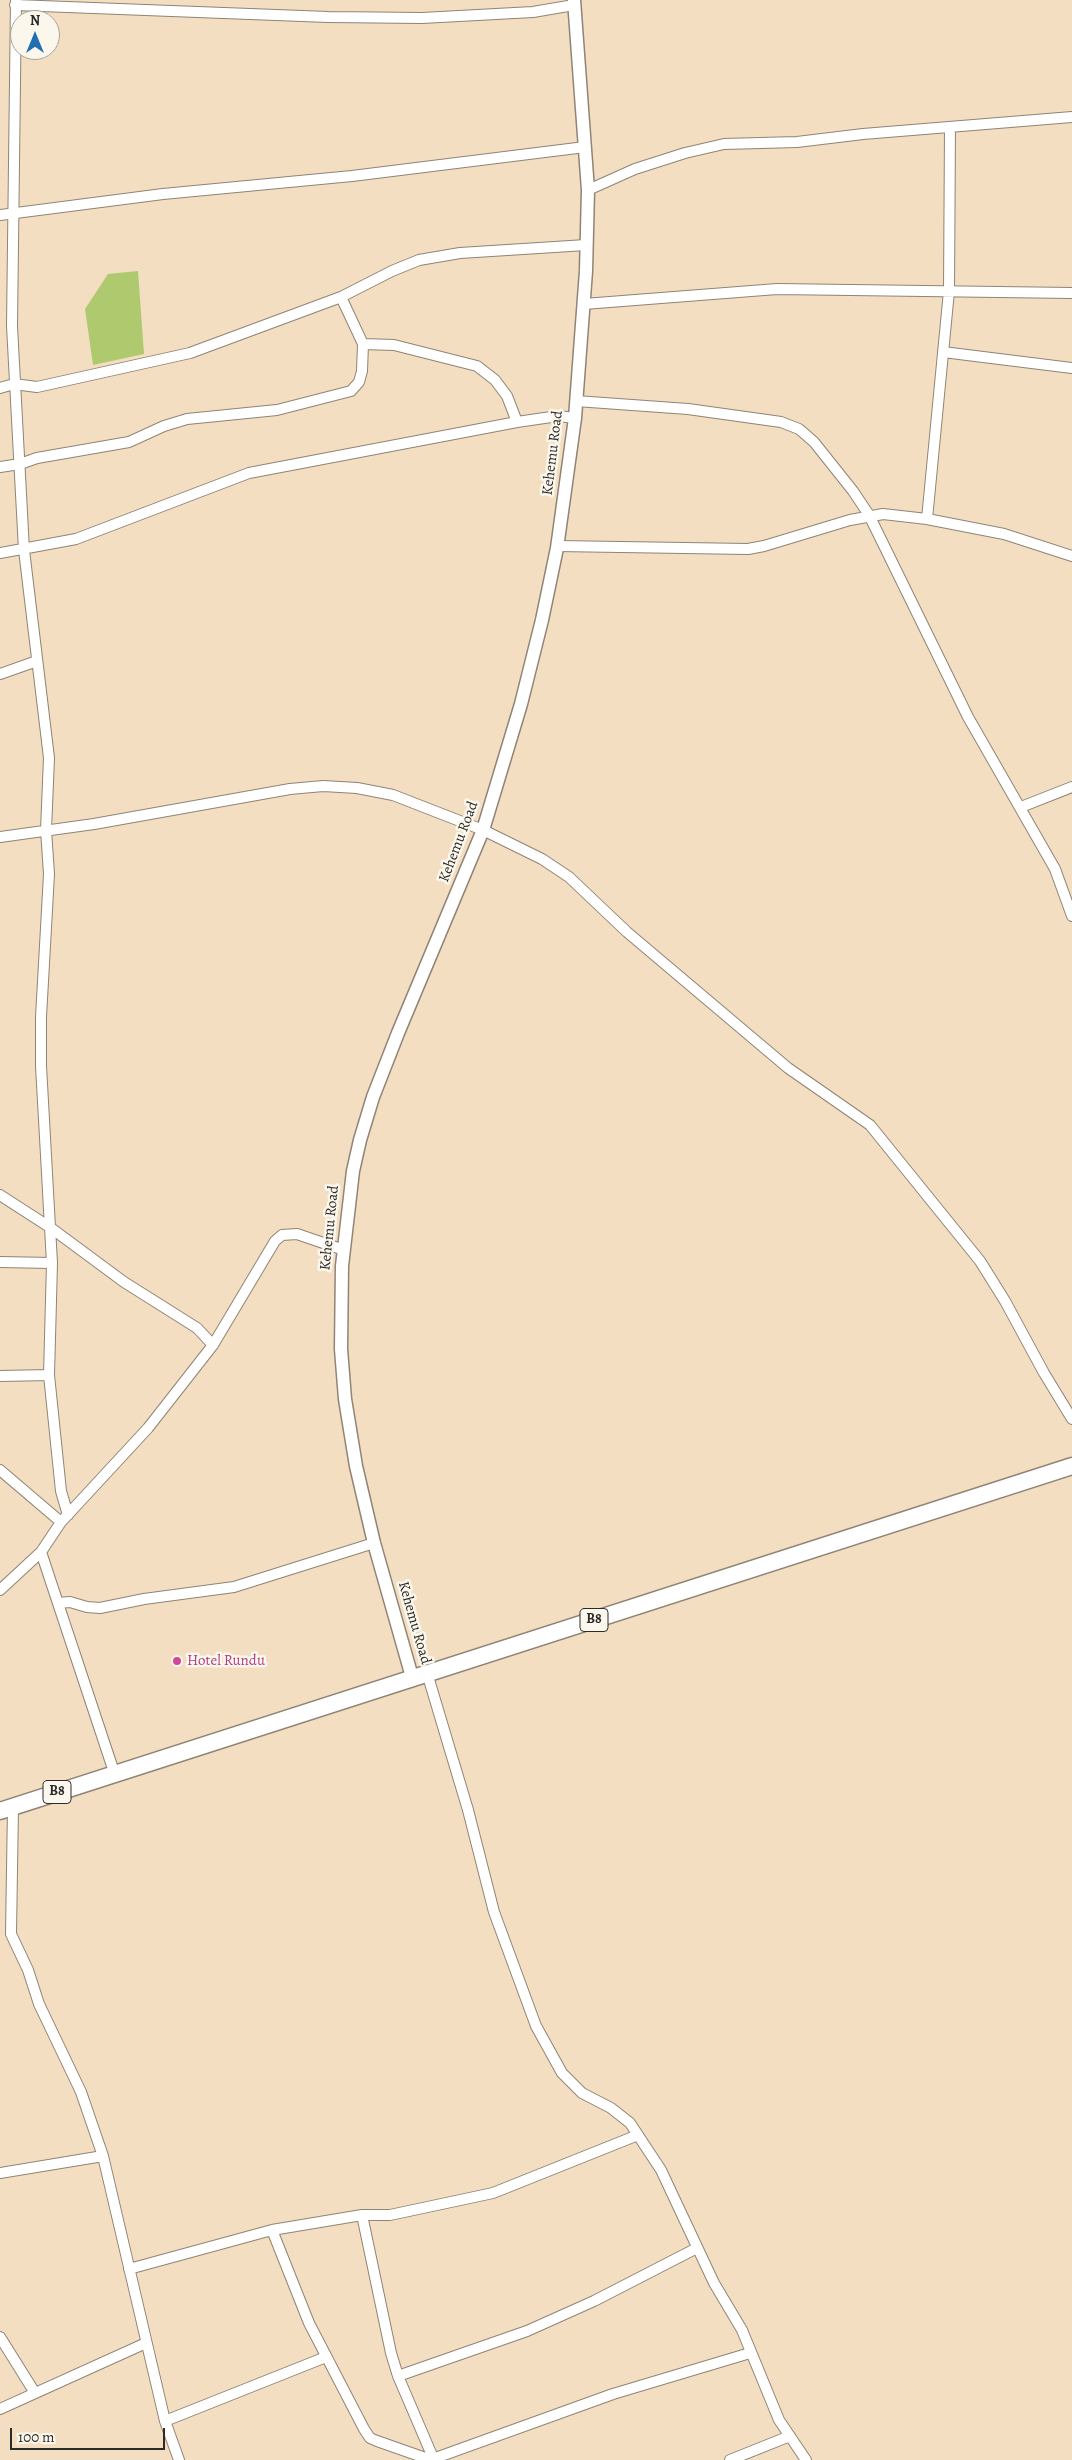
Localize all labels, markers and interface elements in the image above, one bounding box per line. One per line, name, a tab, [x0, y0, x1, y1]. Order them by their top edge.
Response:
north arrow	[10, 10, 60, 60]
text: N	[30, 11, 40, 30]
street label: Kehemu Road	[539, 410, 567, 496]
street label: Kehemu Road	[435, 799, 483, 885]
street label: Kehemu Road	[317, 1185, 343, 1271]
street label: Kehemu Road	[394, 1580, 434, 1666]
road number: B8	[580, 1608, 608, 1632]
place label: Hotel Rundu	[187, 1652, 265, 1670]
marker: Hotel Rundu	[171, 1655, 183, 1667]
road number: B8	[43, 1780, 71, 1804]
scale bar	[12, 2418, 168, 2450]
text: 100 m	[18, 2427, 55, 2447]

